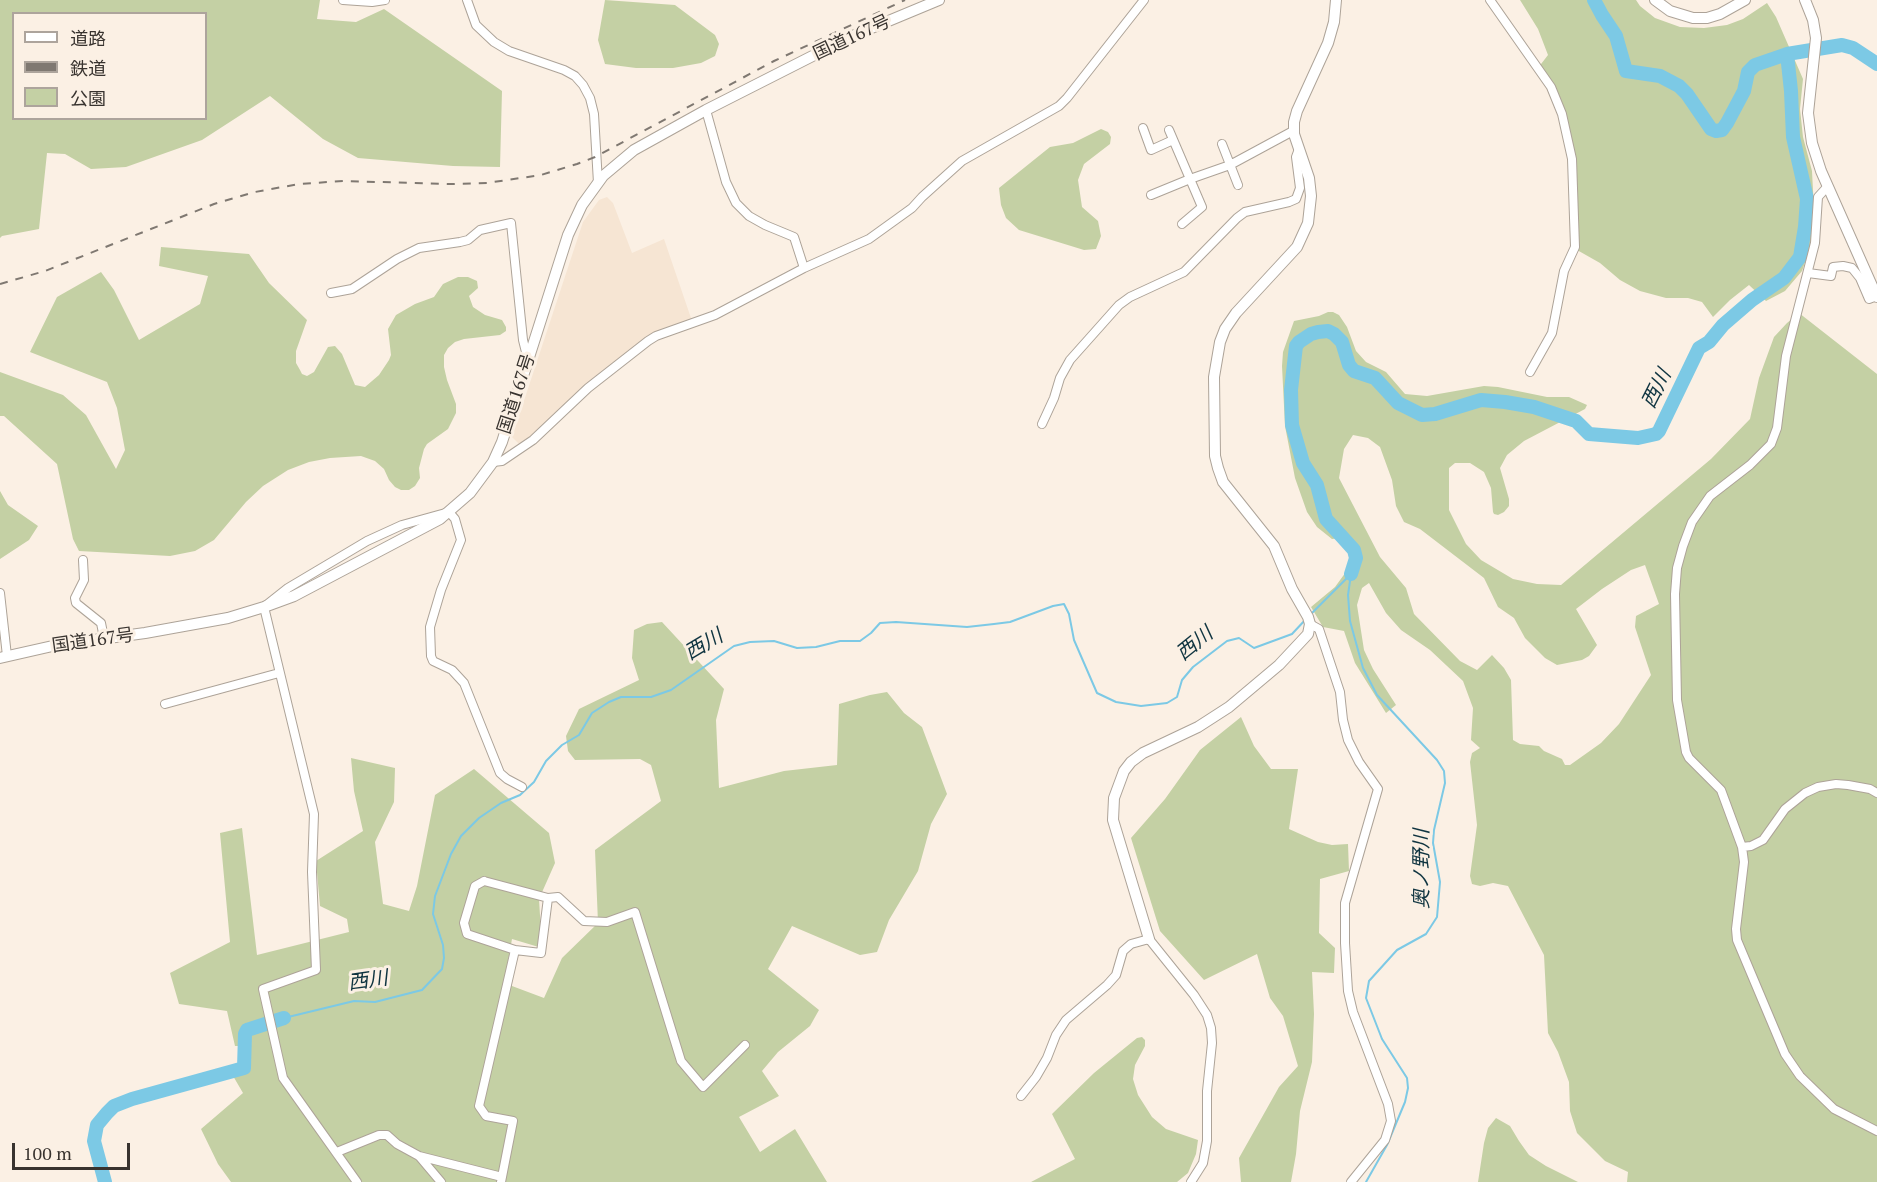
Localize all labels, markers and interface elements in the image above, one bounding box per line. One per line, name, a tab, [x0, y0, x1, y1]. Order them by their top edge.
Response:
street label: 国道167号	[810, 11, 894, 65]
legend	[12, 12, 207, 120]
text: 道路	[70, 26, 106, 50]
text: 鉄道	[70, 56, 106, 80]
text: 公園	[70, 86, 106, 110]
street label: 国道167号	[494, 351, 540, 437]
water label: 西川	[1637, 366, 1677, 412]
water label: 西川	[1172, 622, 1218, 666]
water label: 西川	[681, 624, 727, 666]
street label: 国道167号	[51, 625, 135, 657]
water label: 奥ノ野川	[1410, 829, 1434, 909]
water label: 西川	[347, 966, 389, 996]
scale bar	[15, 1131, 134, 1169]
text: 100 m	[23, 1141, 72, 1165]

